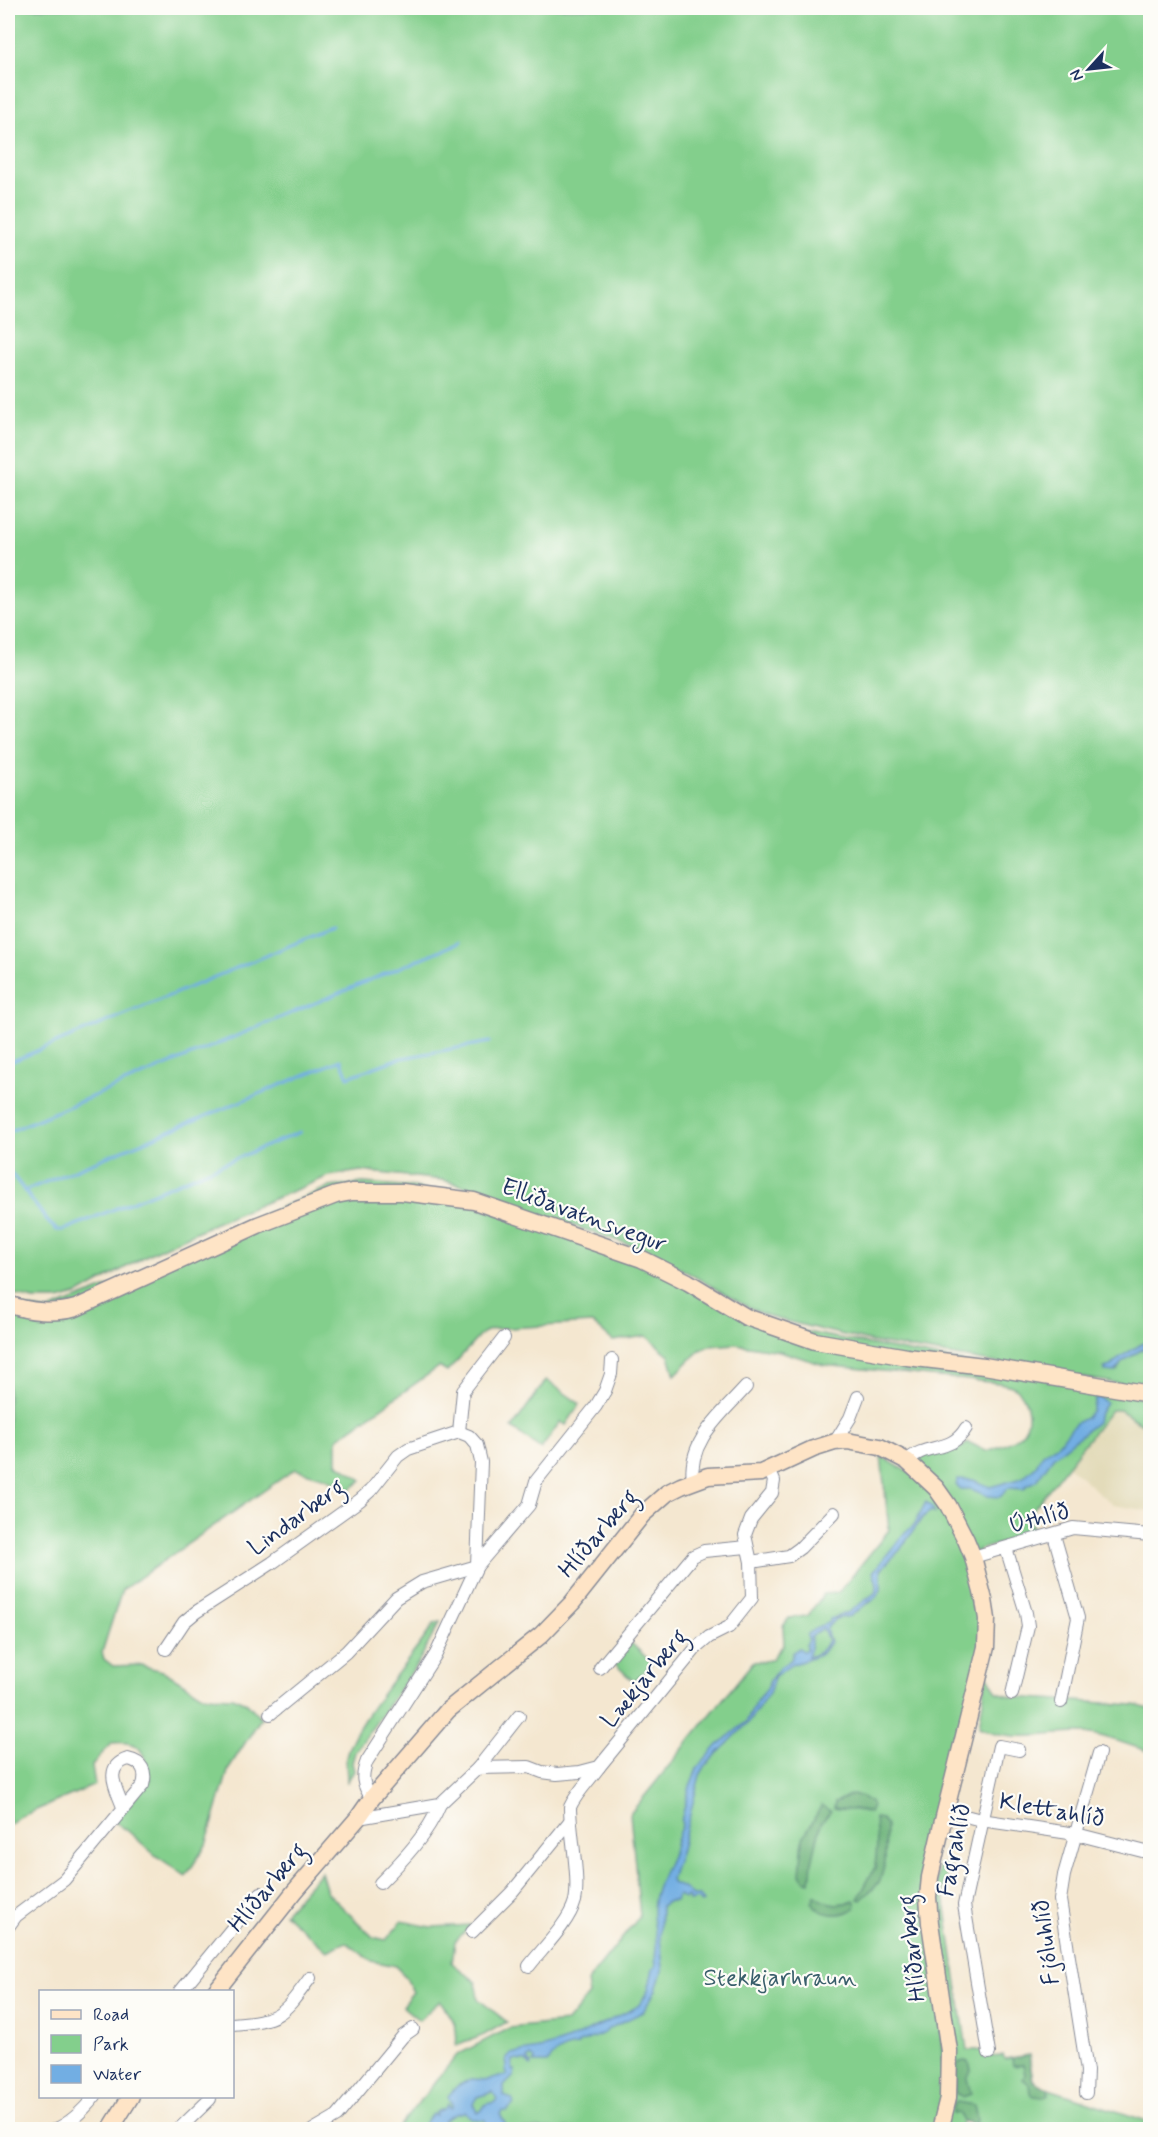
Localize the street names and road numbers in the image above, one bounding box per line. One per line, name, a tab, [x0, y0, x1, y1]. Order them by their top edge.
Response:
street label: Elliðavatnsvegur	[496, 1172, 671, 1262]
street label: Lindarberg	[242, 1472, 353, 1566]
street label: Hlíðarberg	[552, 1483, 648, 1587]
street label: Úthlíð	[1005, 1496, 1073, 1542]
street label: Lækjarberg	[594, 1623, 698, 1737]
street label: Klettahlíð	[997, 1786, 1107, 1836]
street label: Fagrahlíð	[931, 1801, 982, 1900]
street label: Hlíðarberg	[221, 1837, 317, 1941]
street label: Hlíðarberg	[892, 1892, 937, 2003]
street label: Fjóluhlíð	[1026, 1897, 1068, 1987]

